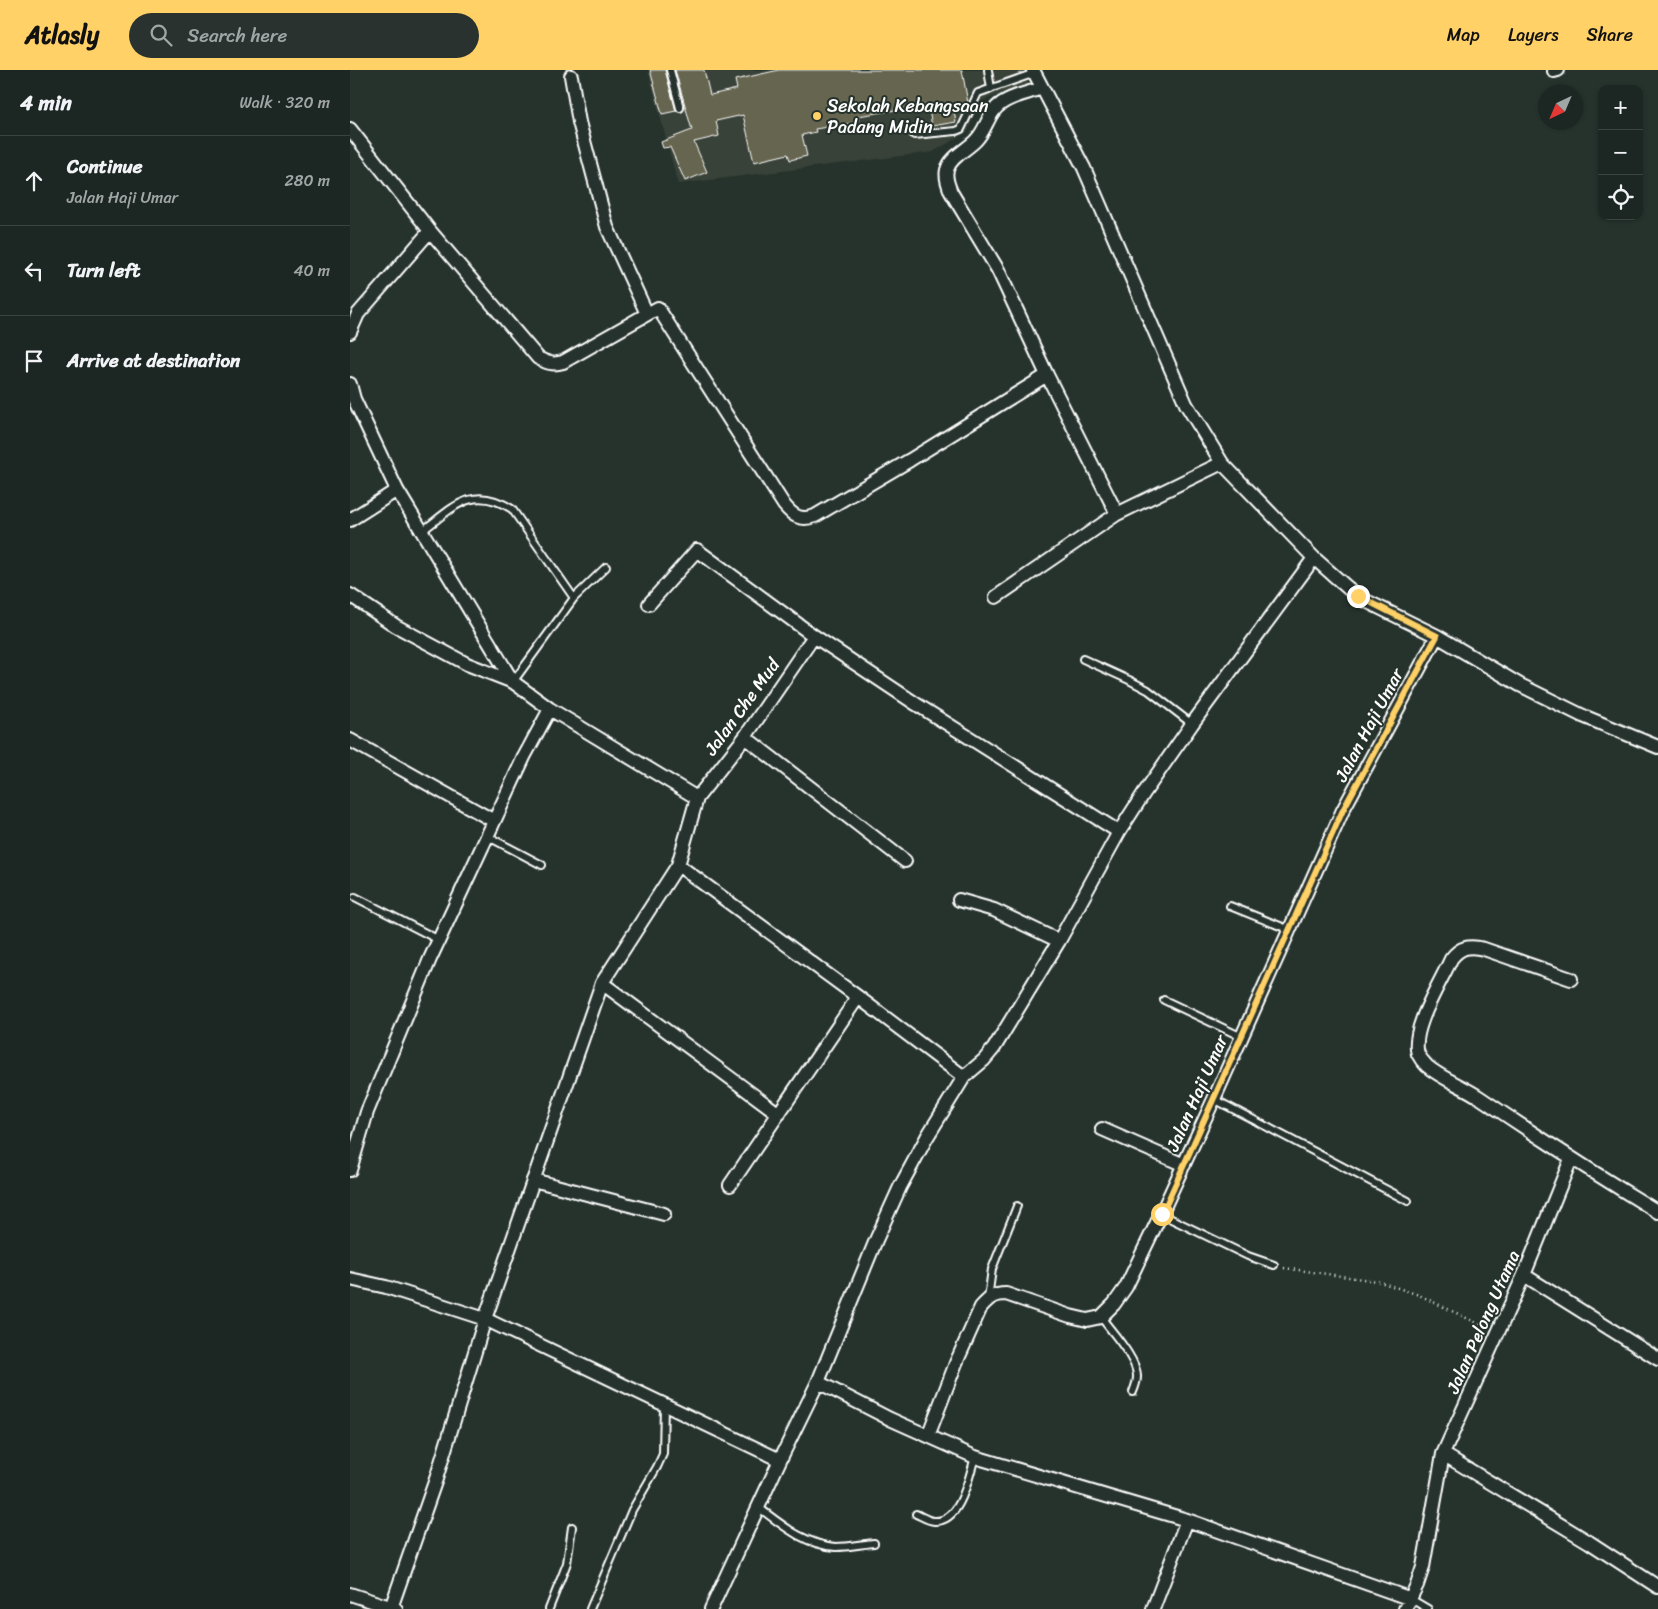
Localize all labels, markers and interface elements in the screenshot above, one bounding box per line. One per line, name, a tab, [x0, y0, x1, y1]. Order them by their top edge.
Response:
search box	[129, 13, 479, 58]
text: Atlasly	[25, 14, 99, 56]
text: Search here	[187, 19, 287, 52]
text: Map	[1447, 19, 1480, 51]
text: Layers	[1508, 19, 1559, 51]
text: Share	[1587, 19, 1633, 51]
icon: search	[147, 21, 175, 49]
text: 4 min	[20, 84, 72, 122]
north arrow	[1538, 85, 1583, 130]
map controls	[1598, 85, 1643, 220]
button: +	[1598, 85, 1643, 130]
text: Walk · 320 m	[239, 88, 330, 117]
place label: Sekolah Kebangsaan Padang Midin	[827, 90, 989, 143]
marker: Sekolah Kebangsaan Padang Midin	[811, 110, 823, 122]
button: −	[1598, 130, 1643, 175]
text: Continue	[67, 150, 143, 183]
text: 280 m	[285, 166, 330, 195]
icon: ahead	[20, 167, 48, 195]
button: locate	[1598, 175, 1643, 220]
text: Jalan Haji Umar	[67, 183, 178, 212]
text: Turn left	[67, 254, 140, 287]
text: 40 m	[293, 256, 330, 285]
icon: left	[20, 257, 48, 285]
text: Arrive at destination	[67, 344, 240, 377]
icon: arrive	[20, 347, 48, 375]
route end	[1347, 585, 1370, 608]
street label: Jalan Che Mud	[695, 650, 789, 763]
street label: Jalan Haji Umar	[1325, 661, 1413, 789]
street label: Jalan Haji Umar	[1157, 1028, 1238, 1157]
route start	[1151, 1203, 1174, 1226]
street label: Jalan Pelong Utama	[1437, 1245, 1529, 1400]

